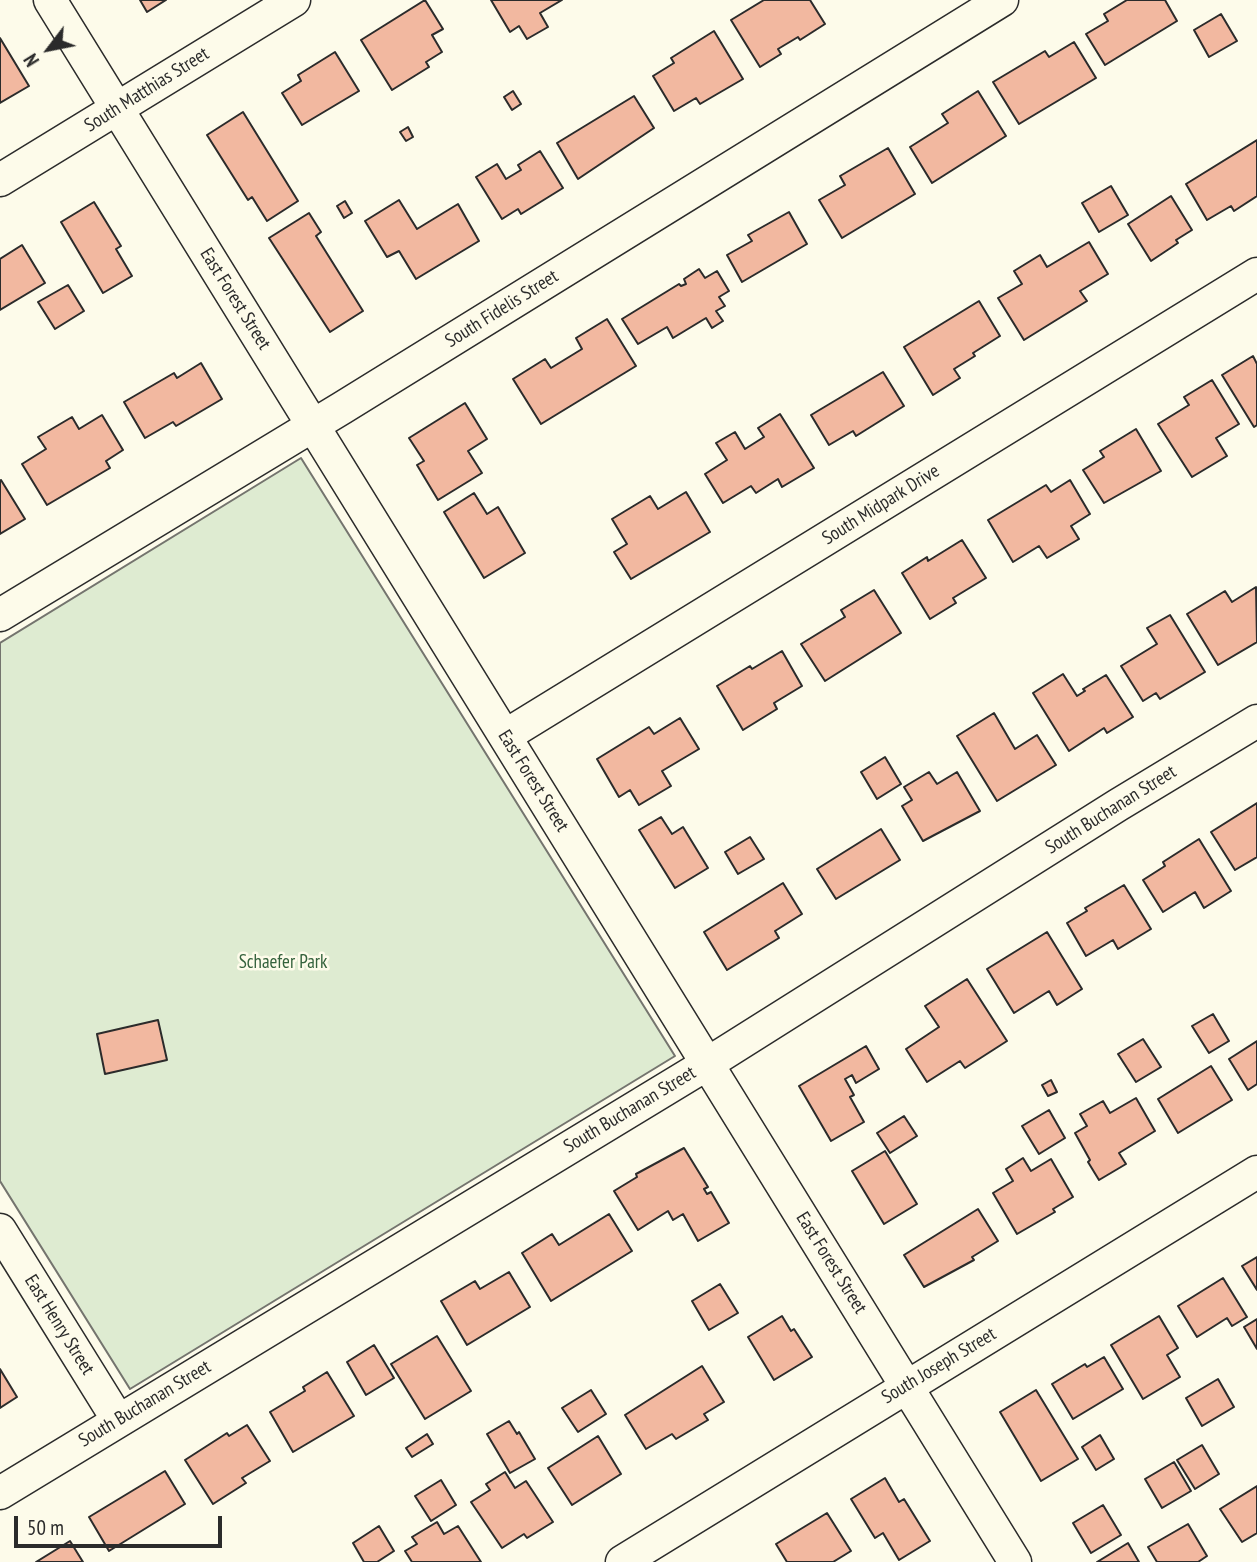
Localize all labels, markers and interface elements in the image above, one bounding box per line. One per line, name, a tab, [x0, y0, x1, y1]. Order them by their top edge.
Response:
north arrow	[14, 14, 84, 84]
street label: South Matthias Street	[81, 43, 213, 137]
text: N	[18, 49, 44, 71]
street label: East Forest Street	[195, 244, 275, 354]
street label: South Fidelis Street	[441, 265, 563, 353]
street label: South Midpark Drive	[818, 460, 944, 550]
street label: East Forest Street	[493, 726, 573, 836]
street label: South Buchanan Street	[1041, 761, 1181, 859]
park label: Schaefer Park	[239, 952, 327, 974]
street label: South Buchanan Street	[560, 1062, 700, 1158]
street label: East Forest Street	[791, 1208, 871, 1318]
street label: East Henry Street	[19, 1271, 99, 1379]
street label: South Joseph Street	[878, 1323, 1000, 1409]
street label: South Buchanan Street	[75, 1356, 215, 1452]
scale bar	[18, 1502, 226, 1546]
text: 50 m	[27, 1514, 64, 1541]

